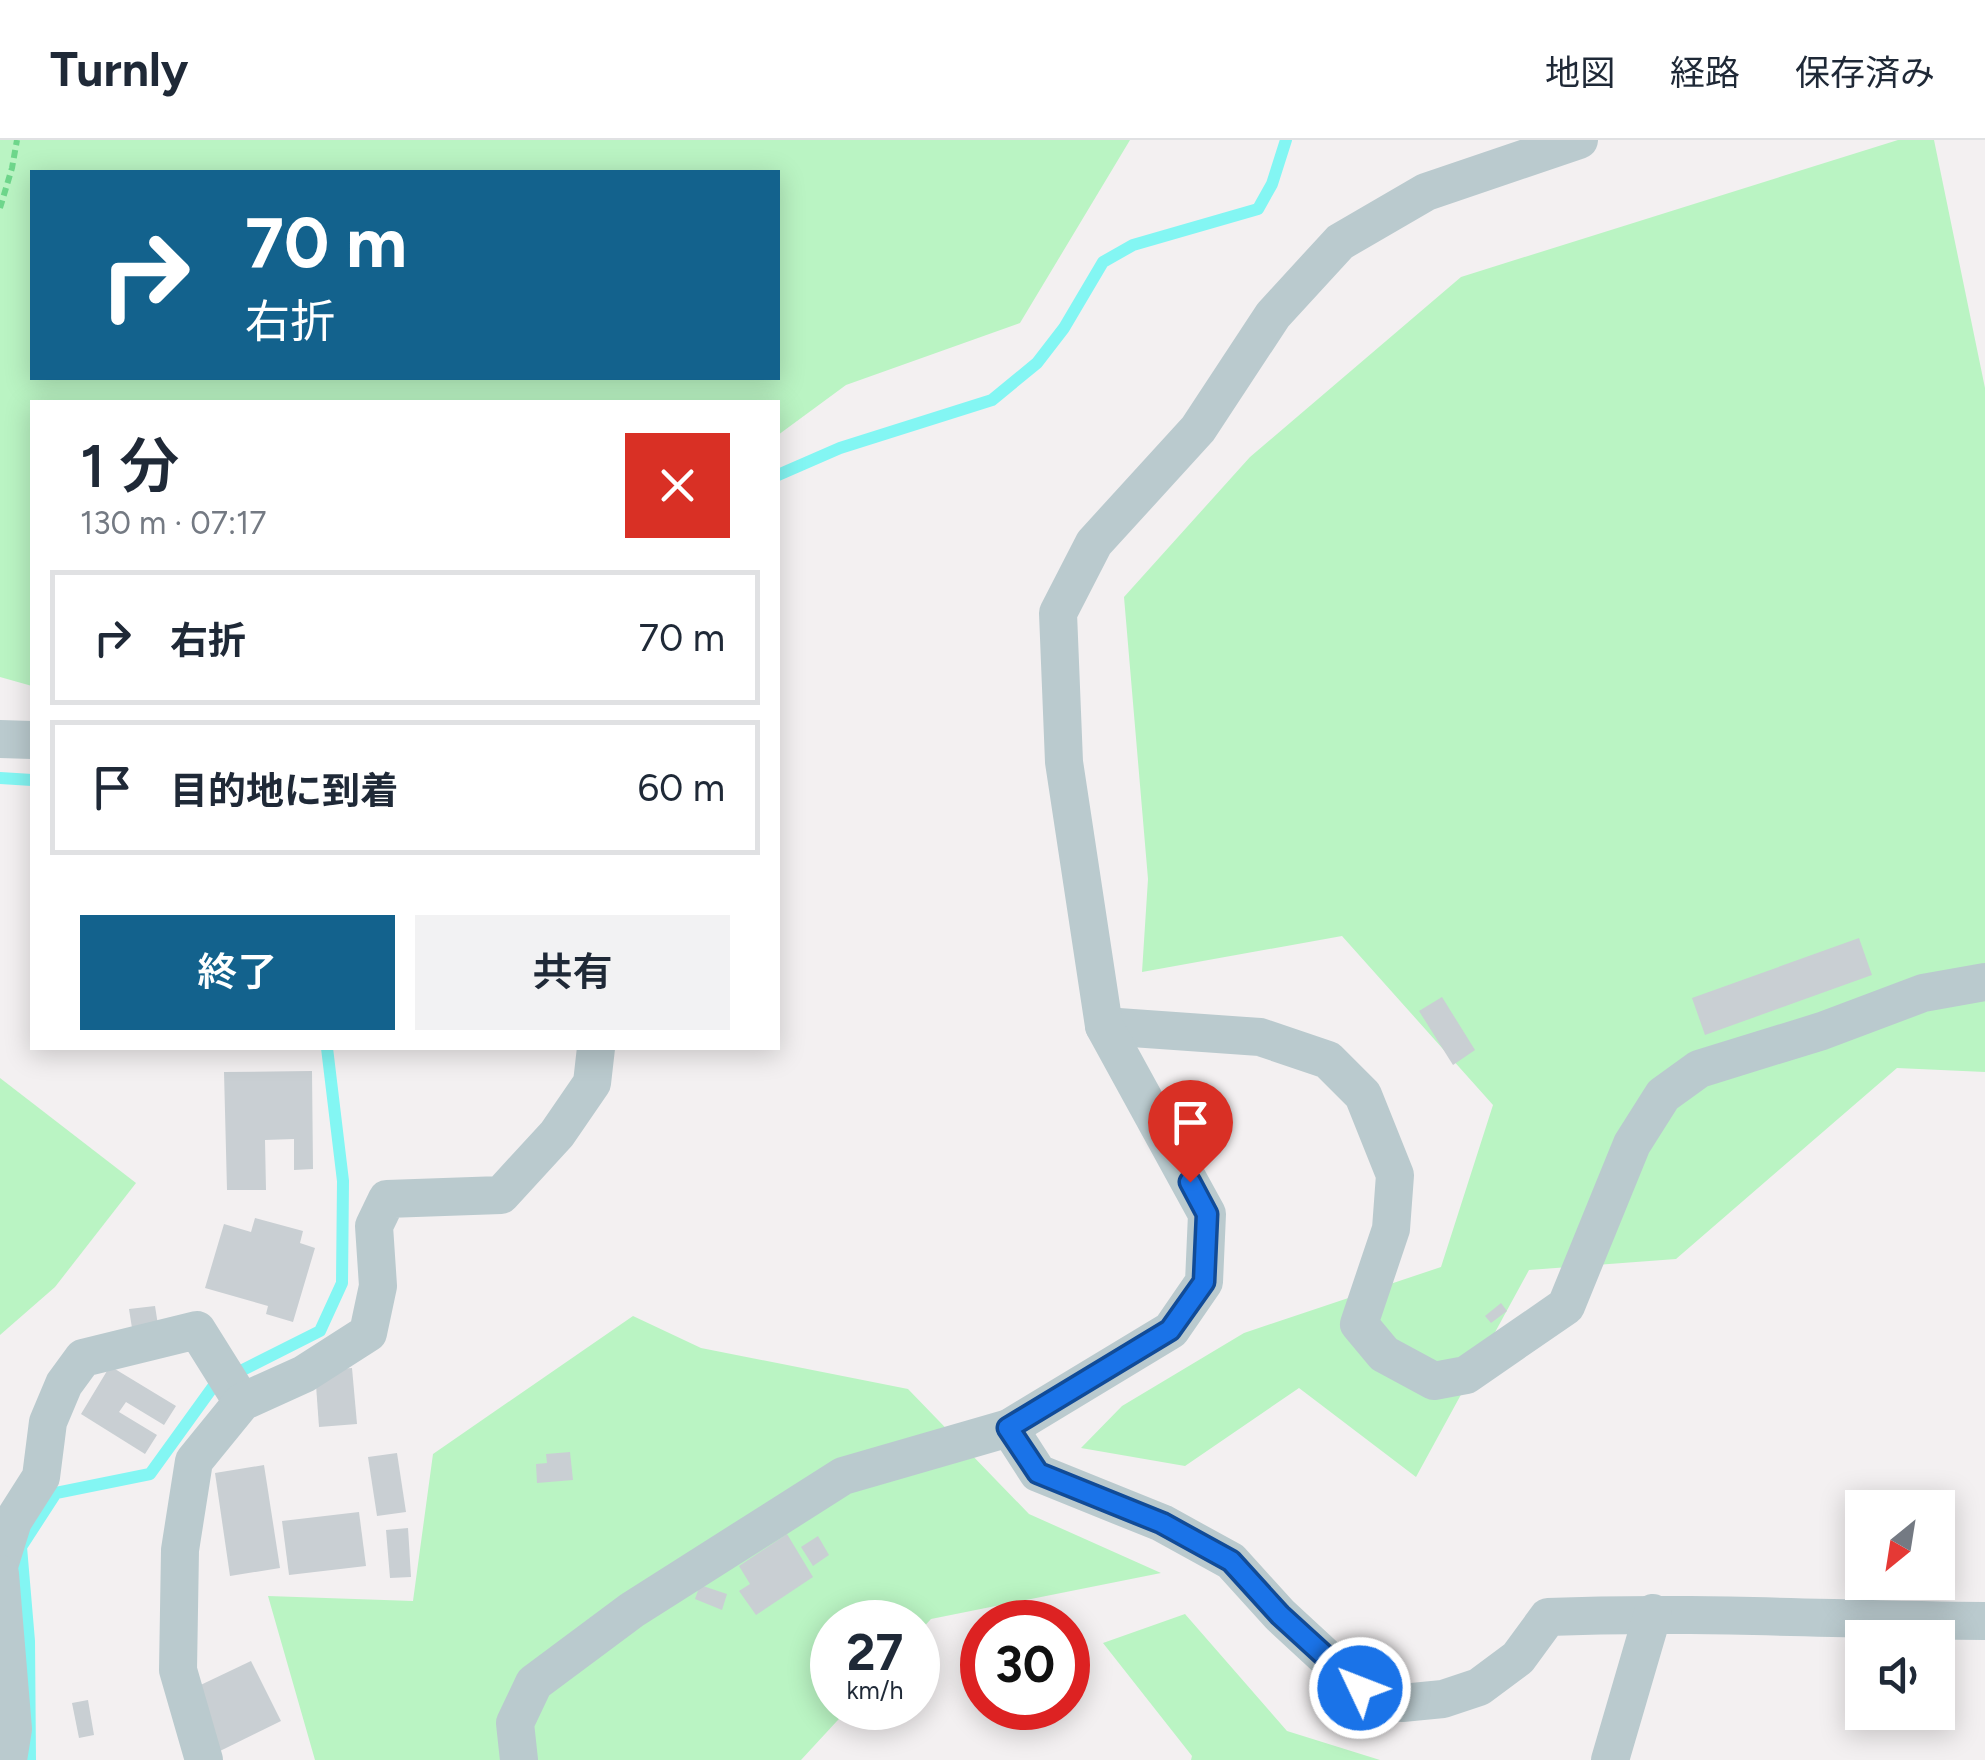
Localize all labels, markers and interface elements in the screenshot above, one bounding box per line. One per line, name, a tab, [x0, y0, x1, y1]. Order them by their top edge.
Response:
text: Turnly	[50, 40, 188, 98]
text: 地図	[1545, 52, 1615, 94]
text: 経路	[1670, 52, 1740, 94]
text: 保存済み	[1795, 52, 1935, 94]
text: 70 m	[245, 200, 407, 285]
icon: right	[80, 210, 210, 340]
text: 右折	[245, 294, 335, 348]
text: 1 分	[80, 430, 180, 502]
button: close	[625, 433, 730, 538]
text: 130 m · 07:17	[80, 504, 266, 542]
icon: right	[85, 610, 140, 665]
text: 70 m	[639, 615, 725, 661]
text: 右折	[170, 618, 246, 664]
icon: arrive	[85, 760, 140, 815]
text: 60 m	[637, 765, 725, 811]
text: 目的地に到着	[170, 768, 398, 814]
button: 終了	[80, 915, 395, 1030]
button: 共有	[415, 915, 730, 1030]
pin	[1148, 1080, 1233, 1183]
icon: arrive	[1163, 1095, 1218, 1150]
north arrow	[1845, 1490, 1955, 1600]
map controls	[1845, 1490, 1955, 1730]
speed limit sign: 30	[960, 1600, 1090, 1730]
button: sound	[1845, 1620, 1955, 1730]
text: 27	[847, 1622, 903, 1683]
position arrow	[1308, 1636, 1412, 1740]
text: km/h	[846, 1675, 904, 1705]

